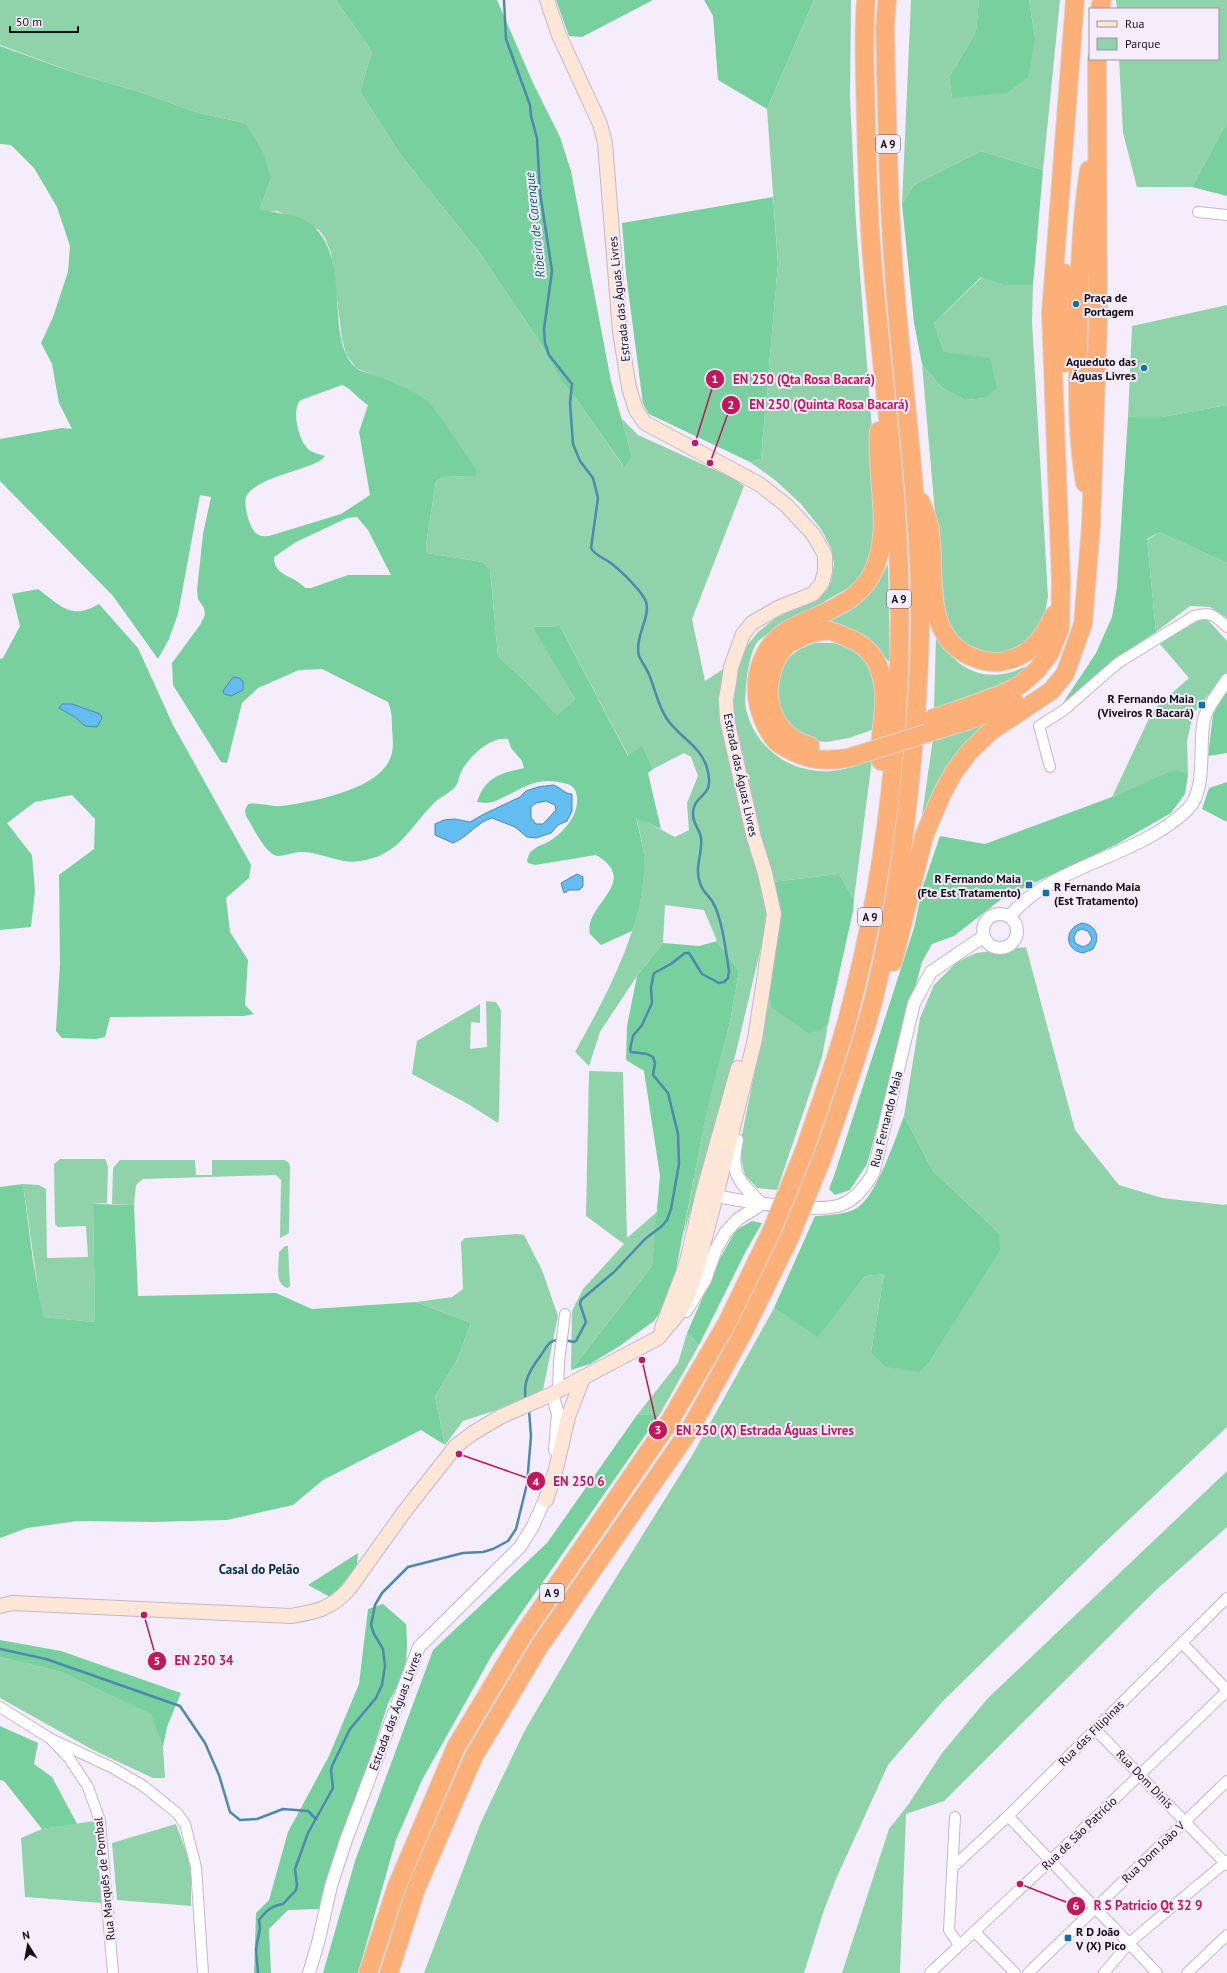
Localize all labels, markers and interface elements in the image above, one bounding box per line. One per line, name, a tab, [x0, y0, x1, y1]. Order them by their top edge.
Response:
scale bar	[10, 8, 78, 34]
legend	[1089, 8, 1219, 60]
text: 50 m	[16, 14, 42, 29]
text: Rua	[1125, 16, 1144, 31]
text: Parque	[1125, 36, 1160, 51]
road number: A 9	[876, 135, 900, 153]
water label: Ribeira de Carenque	[521, 171, 549, 279]
street label: Estrada das Águas Livres	[605, 236, 633, 362]
place label: Praça de Portagem	[1084, 290, 1134, 319]
marker: Praça de Portagem	[1071, 299, 1081, 309]
place label: Aqueduto das Águas Livres	[1066, 354, 1136, 383]
marker: Aqueduto das Águas Livres	[1139, 363, 1149, 373]
callout: EN 250 (Qta Rosa Bacará)	[705, 366, 883, 391]
text: 1	[712, 371, 718, 386]
text: EN 250 (Qta Rosa Bacará)	[733, 371, 875, 388]
callout: EN 250 (Quinta Rosa Bacará)	[721, 392, 916, 417]
text: EN 250 (Quinta Rosa Bacará)	[749, 396, 909, 413]
text: 2	[728, 397, 734, 412]
road number: A 9	[887, 590, 911, 608]
place label: R Fernando Maia (Viveiros R Bacará)	[1097, 691, 1194, 720]
marker: R Fernando Maia (Viveiros R Bacará)	[1197, 700, 1207, 710]
street label: Estrada das Águas Livres	[721, 712, 761, 838]
place label: R Fernando Maia (Fte Est Tratamento)	[917, 871, 1021, 900]
place label: R Fernando Maia (Est Tratamento)	[1054, 879, 1140, 908]
marker: R Fernando Maia (Fte Est Tratamento)	[1024, 880, 1034, 890]
marker: R Fernando Maia (Est Tratamento)	[1041, 888, 1051, 898]
road number: A 9	[858, 908, 882, 926]
street label: Rua Fernando Maia	[867, 1069, 905, 1169]
callout: EN 250 (X) Estrada Águas Livres	[648, 1418, 862, 1443]
text: 3	[655, 1422, 661, 1437]
text: EN 250 (X) Estrada Águas Livres	[676, 1422, 854, 1439]
callout: EN 250 6	[526, 1469, 613, 1494]
text: EN 250 6	[553, 1473, 605, 1490]
text: 4	[533, 1474, 540, 1489]
district label: Casal do Pelão	[219, 1561, 299, 1578]
road number: A 9	[540, 1584, 564, 1602]
callout: EN 250 34	[147, 1648, 241, 1673]
street label: Estrada das Águas Livres	[365, 1650, 425, 1772]
text: EN 250 34	[175, 1652, 234, 1669]
text: 5	[154, 1653, 160, 1668]
street label: Rua das Filipinas	[1055, 1697, 1127, 1769]
street label: Rua Dom Dinis	[1113, 1747, 1177, 1811]
street label: Rua de São Patrício	[1038, 1793, 1120, 1873]
street label: Rua Marquês de Pombal	[90, 1816, 118, 1941]
street label: Rua Dom João V	[1118, 1818, 1188, 1886]
callout: R S Patricio Qt 32 9	[1066, 1893, 1210, 1918]
text: R S Patricio Qt 32 9	[1094, 1897, 1202, 1914]
text: 6	[1073, 1898, 1080, 1913]
place label: R D João V (X) Pico	[1075, 1924, 1126, 1953]
north arrow	[8, 1925, 48, 1965]
text: N	[21, 1928, 31, 1943]
marker: R D João V (X) Pico	[1063, 1933, 1073, 1943]

